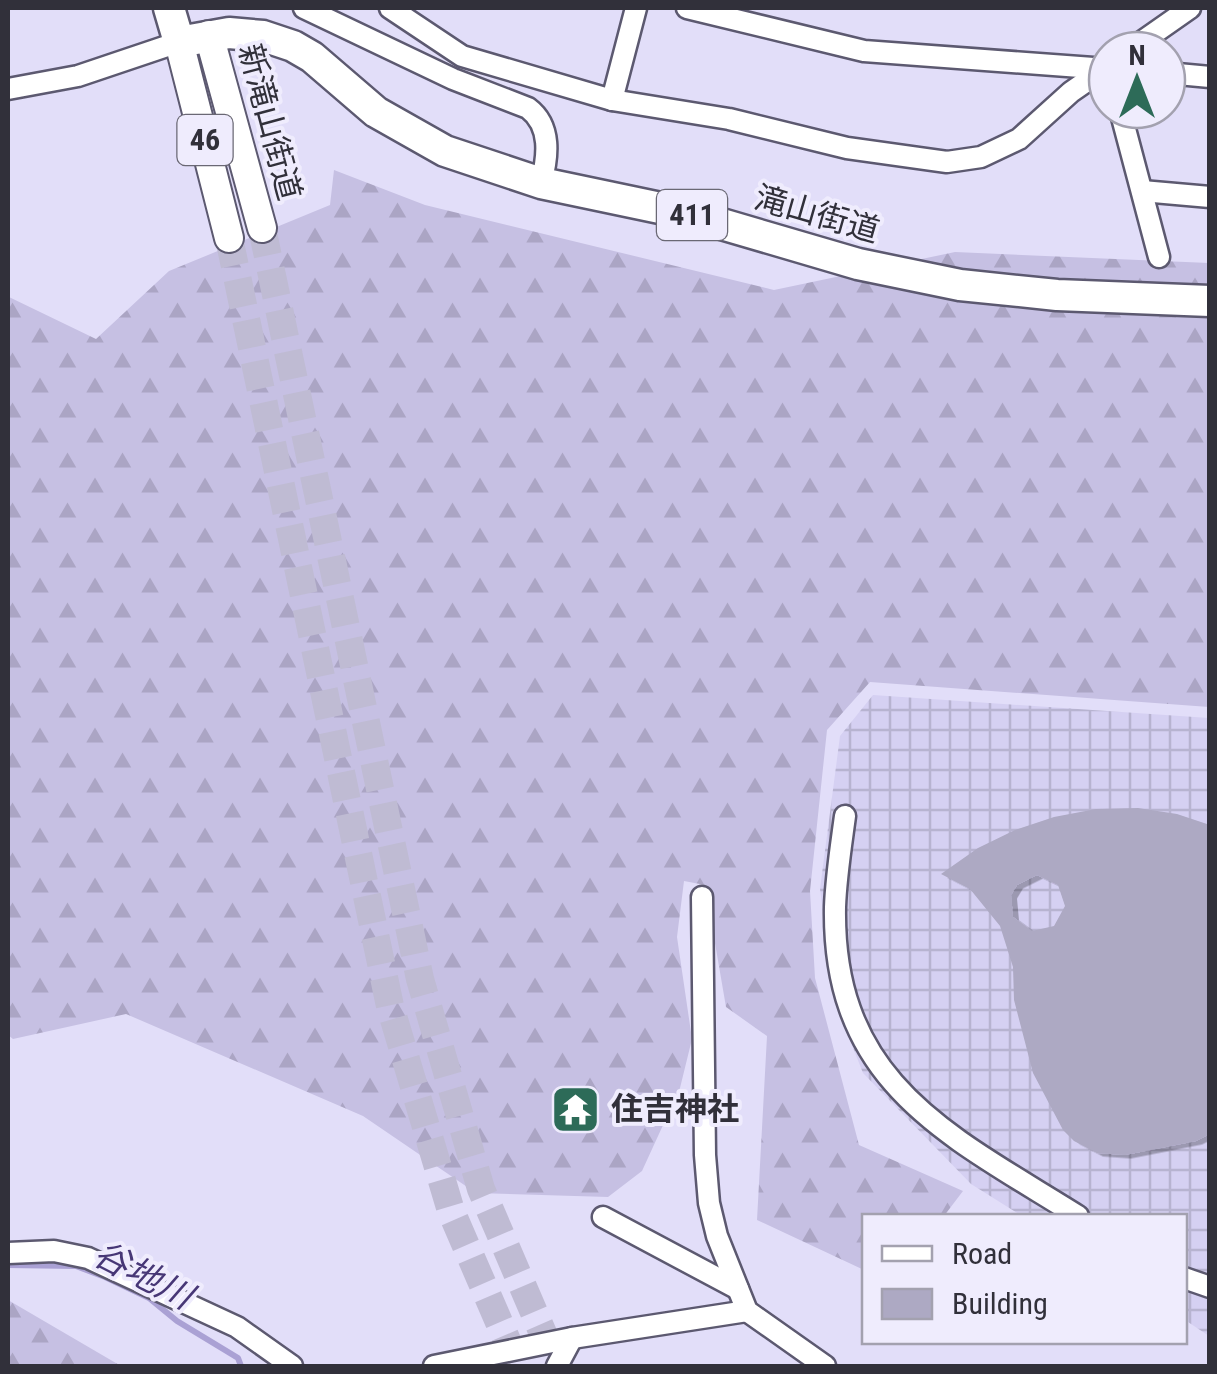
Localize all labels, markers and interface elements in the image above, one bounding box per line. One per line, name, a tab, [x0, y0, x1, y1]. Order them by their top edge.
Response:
north arrow	[1087, 30, 1187, 130]
text: N	[1128, 39, 1146, 72]
street label: 新滝山街道	[231, 40, 309, 204]
road number: 46	[178, 115, 232, 165]
street label: 滝山街道	[750, 178, 884, 250]
road number: 411	[657, 190, 727, 240]
temple icon: 住吉神社	[550, 1083, 602, 1135]
place label: 住吉神社	[611, 1090, 739, 1128]
legend	[862, 1214, 1187, 1344]
water label: 谷地川	[87, 1233, 202, 1319]
text: Road	[952, 1236, 1012, 1271]
text: Building	[952, 1286, 1048, 1321]

